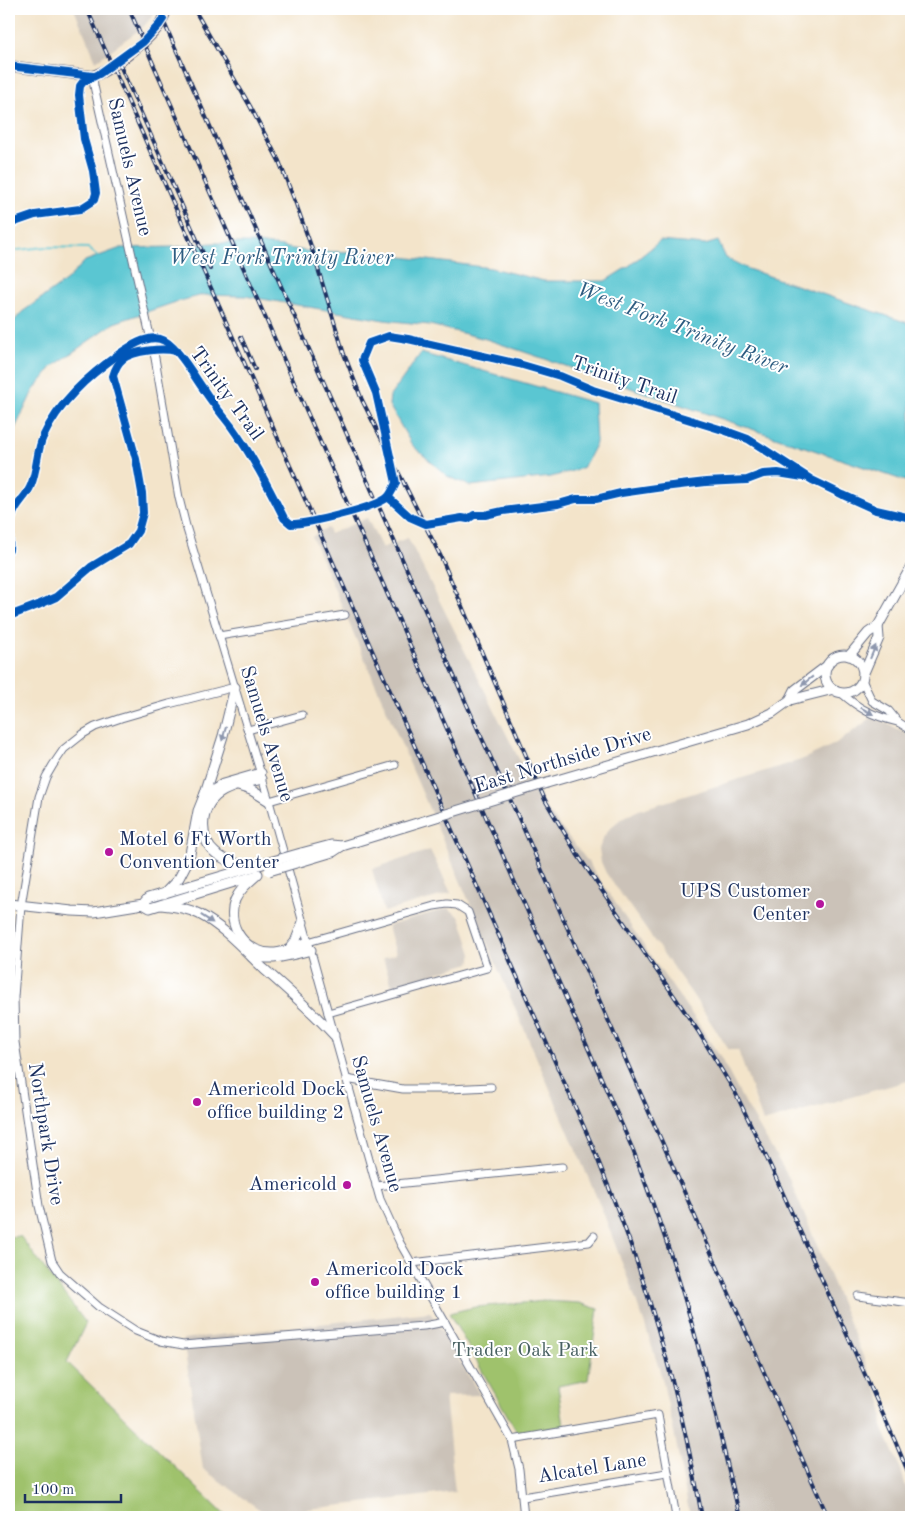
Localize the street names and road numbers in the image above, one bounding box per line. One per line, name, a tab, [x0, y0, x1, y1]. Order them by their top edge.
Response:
street label: Samuels Avenue	[103, 96, 155, 238]
street label: Trinity Trail	[185, 343, 267, 445]
street label: Trinity Trail	[569, 354, 679, 408]
street label: Samuels Avenue	[236, 664, 296, 804]
street label: East Northside Drive	[472, 725, 654, 797]
street label: Samuels Avenue	[347, 1053, 405, 1195]
street label: Northpark Drive	[24, 1061, 66, 1207]
street label: Alcatel Lane	[536, 1451, 648, 1487]

